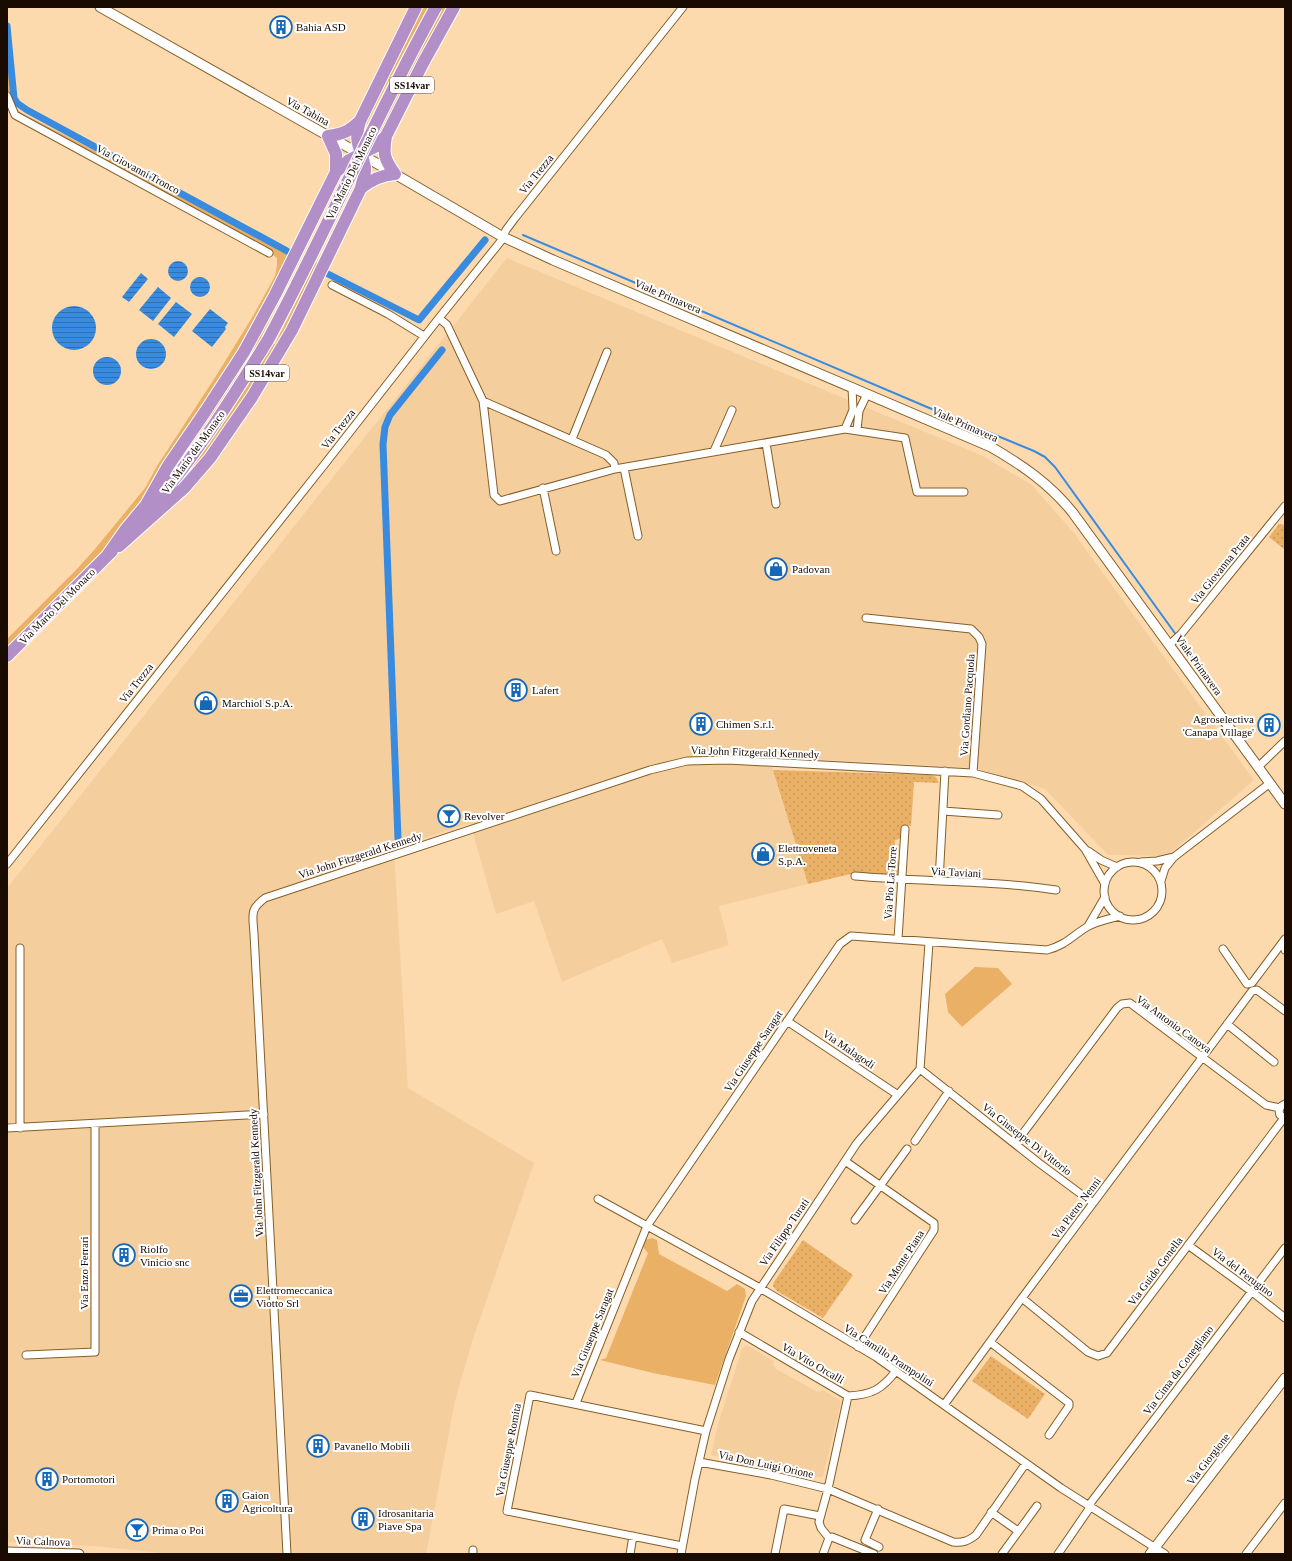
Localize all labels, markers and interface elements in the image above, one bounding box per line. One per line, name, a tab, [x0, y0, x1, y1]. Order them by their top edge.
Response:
building icon: Bahia ASD	[268, 14, 294, 40]
place label: Bahia ASD	[296, 21, 346, 33]
road number: SS14var	[390, 77, 434, 93]
street label: Via Tabina	[284, 94, 332, 128]
street label: Via Mario Del Monaco	[323, 124, 379, 222]
street label: Via Giovanni Tronco	[94, 142, 182, 196]
street label: Via Trezza	[516, 152, 556, 196]
street label: Viale Primavera	[633, 277, 703, 315]
road number: SS14var	[245, 365, 289, 381]
street label: Viale Primavera	[930, 404, 1000, 444]
street label: Via Trezza	[319, 407, 357, 451]
street label: Via Mario del Monaco	[159, 408, 227, 496]
street label: Via Giovanna Prata	[1188, 532, 1252, 606]
shop icon: Padovan	[763, 556, 789, 582]
place label: Padovan	[792, 563, 830, 575]
street label: Via Mario Del Monaco	[17, 565, 98, 646]
street label: Viale Primavera	[1173, 633, 1225, 697]
street label: Via Gordiano Pacquola	[957, 653, 977, 757]
street label: Via Trezza	[117, 661, 155, 705]
building icon: Lafert	[503, 677, 529, 703]
place label: Lafert	[532, 684, 559, 696]
shop icon: Marchiol S.p.A.	[193, 690, 219, 716]
place label: Marchiol S.p.A.	[222, 697, 293, 709]
building icon: Chimen S.r.l.	[688, 711, 714, 737]
building icon: Agroselectiva 'Canapa Village'	[1256, 712, 1282, 738]
place label: Agroselectiva 'Canapa Village'	[1183, 713, 1254, 738]
place label: Chimen S.r.l.	[716, 718, 774, 730]
street label: Via John Fitzgerald Kennedy	[691, 744, 820, 760]
bar icon: Revolver	[436, 803, 462, 829]
place label: Revolver	[464, 810, 505, 822]
street label: Via John Fitzgerald Kennedy	[297, 829, 423, 881]
shop icon: Elettroveneta S.p.A.	[750, 841, 776, 867]
place label: Elettroveneta S.p.A.	[778, 842, 837, 867]
street label: Via Pio La Torre	[881, 846, 899, 920]
street label: Via Taviani	[930, 865, 982, 879]
street label: Via Antonio Canova	[1134, 993, 1214, 1055]
street label: Via Giuseppe Saragat	[721, 1008, 785, 1094]
street label: Via Malagodi	[821, 1027, 877, 1071]
street label: Via Giuseppe Di Vittorio	[980, 1100, 1074, 1178]
street label: Via John Fitzgerald Kennedy	[247, 1108, 265, 1238]
street label: Via Pietro Nenni	[1049, 1175, 1103, 1241]
street label: Via Filippo Turati	[757, 1196, 811, 1268]
street label: Via Monte Piana	[876, 1228, 926, 1296]
street label: Via Guido Gonella	[1125, 1234, 1185, 1308]
street label: Via Enzo Ferrari	[78, 1236, 90, 1310]
building icon: Riolfo Vinicio snc	[111, 1242, 137, 1268]
place label: Riolfo Vinicio snc	[140, 1243, 190, 1268]
street label: Via del Perugino	[1210, 1245, 1277, 1299]
office icon: Elettromeccanica Viotto Srl	[228, 1283, 254, 1309]
place label: Elettromeccanica Viotto Srl	[256, 1284, 332, 1309]
street label: Via Giuseppe Saragat	[569, 1287, 615, 1379]
street label: Via Camillo Prampolini	[842, 1321, 936, 1389]
street label: Via Cima da Conegliano	[1141, 1323, 1216, 1417]
street label: Via Vito Orcalli	[780, 1340, 846, 1386]
street label: Via Giuseppe Romita	[493, 1402, 523, 1498]
street label: Via Giorgione	[1184, 1431, 1232, 1487]
building icon: Pavanello Mobili	[305, 1433, 331, 1459]
place label: Pavanello Mobili	[334, 1440, 410, 1452]
street label: Via Don Luigi Orione	[717, 1448, 815, 1480]
building icon: Portomotori	[34, 1466, 60, 1492]
place label: Portomotori	[62, 1473, 115, 1485]
building icon: Gaion Agricoltura	[214, 1488, 240, 1514]
place label: Gaion Agricoltura	[242, 1489, 293, 1514]
building icon: Idrosanitaria Piave Spa	[350, 1506, 376, 1532]
place label: Idrosanitaria Piave Spa	[378, 1507, 434, 1532]
bar icon: Prima o Poi	[124, 1517, 150, 1543]
place label: Prima o Poi	[152, 1524, 204, 1536]
street label: Via Calnova	[15, 1534, 71, 1548]

